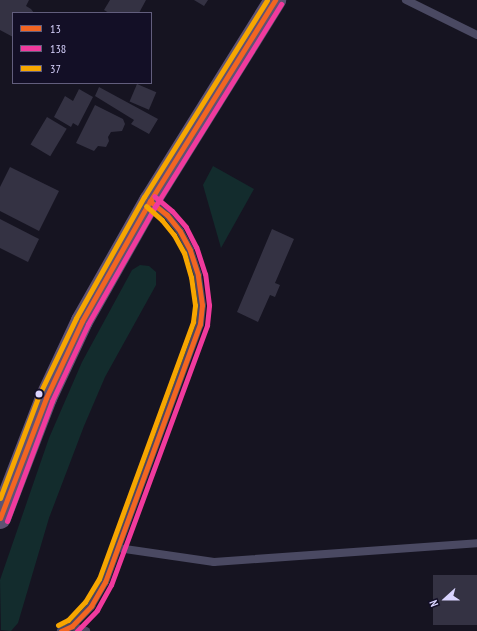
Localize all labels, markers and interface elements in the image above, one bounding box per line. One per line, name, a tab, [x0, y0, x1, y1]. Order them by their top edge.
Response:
legend	[12, 12, 152, 84]
text: 13	[50, 21, 61, 36]
text: 138	[50, 41, 66, 56]
text: 37	[50, 61, 61, 76]
unlabelled marker	[34, 389, 44, 399]
north arrow	[425, 579, 465, 619]
text: N	[426, 598, 441, 609]

